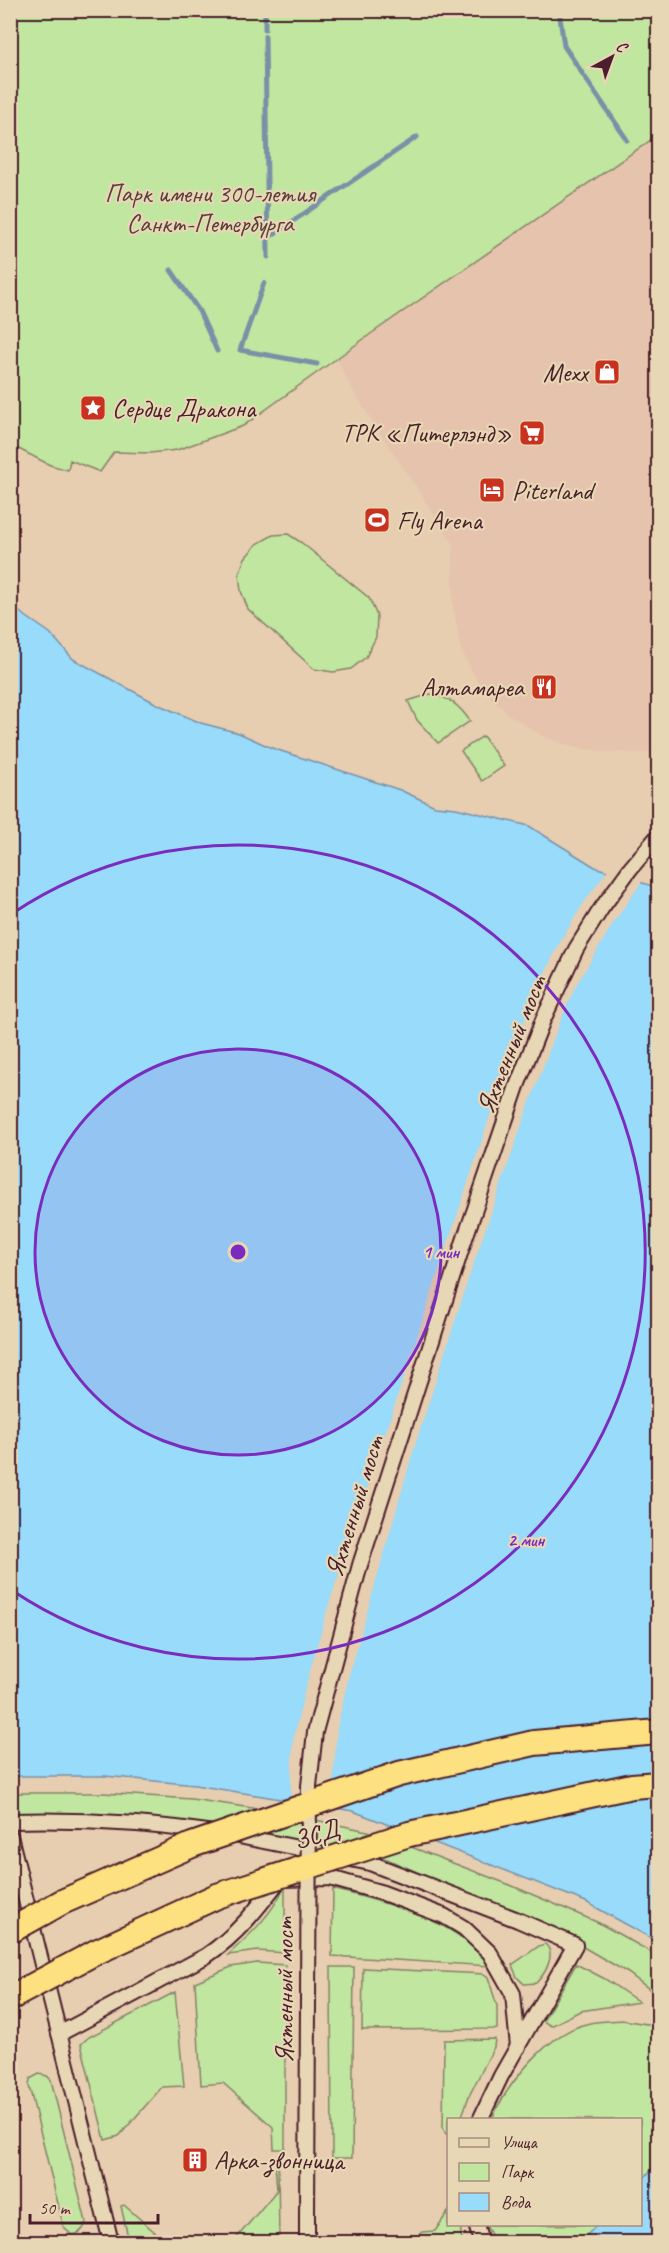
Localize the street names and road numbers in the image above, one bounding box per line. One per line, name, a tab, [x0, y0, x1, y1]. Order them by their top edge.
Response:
street label: Яхтенный мост	[469, 969, 555, 1118]
street label: Яхтенный мост	[317, 1430, 392, 1581]
street label: ЗСД	[289, 1811, 345, 1857]
street label: Яхтенный мост	[268, 1915, 301, 2063]

